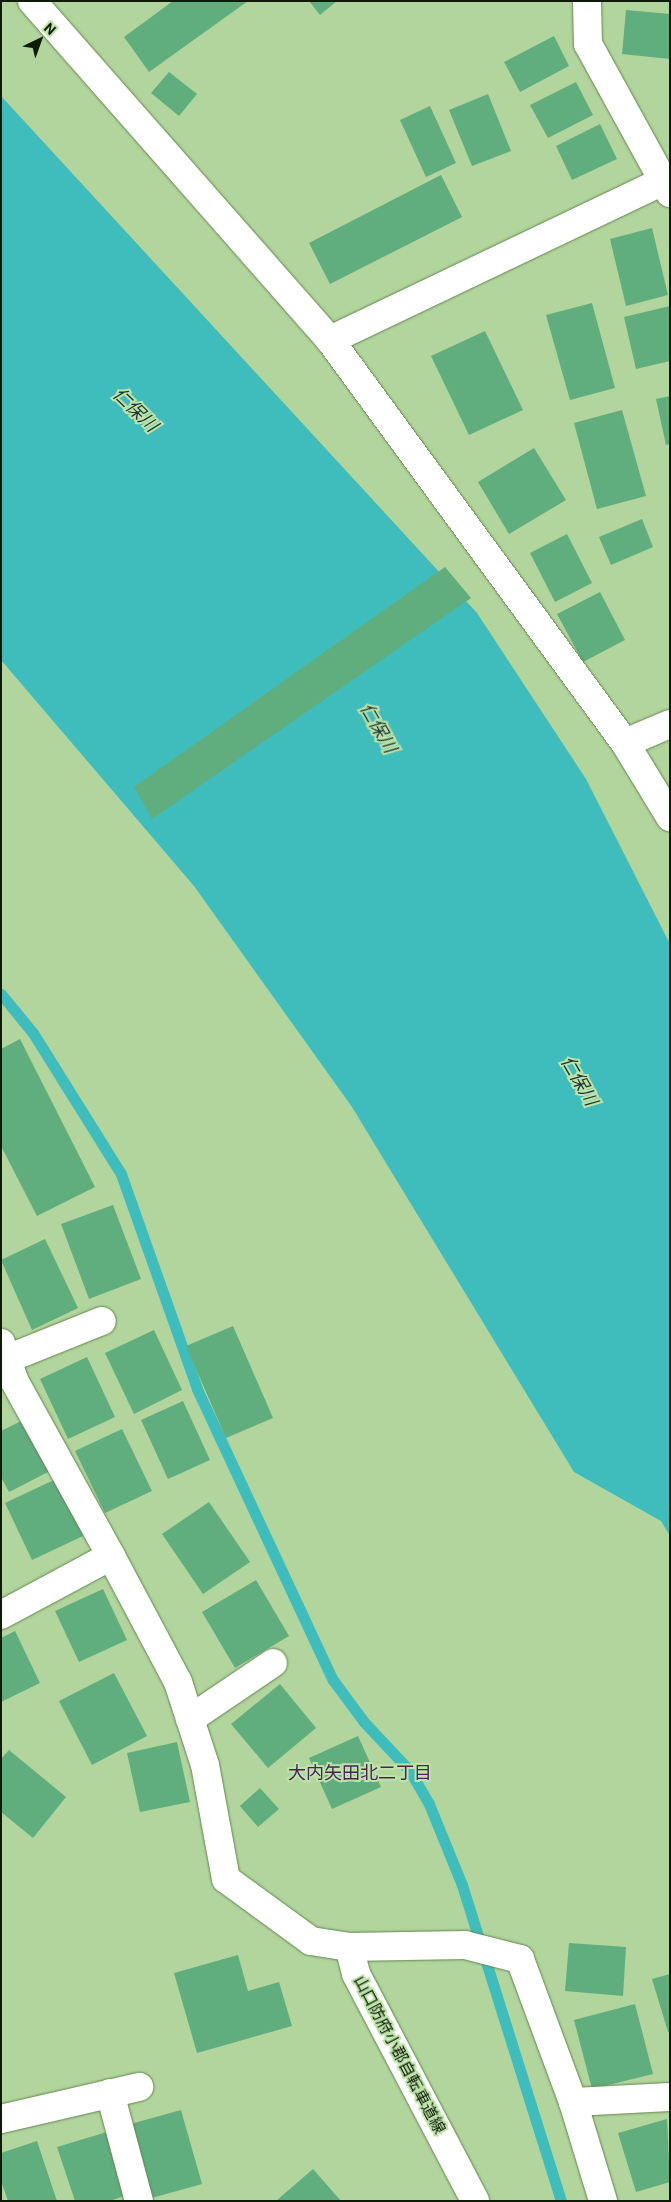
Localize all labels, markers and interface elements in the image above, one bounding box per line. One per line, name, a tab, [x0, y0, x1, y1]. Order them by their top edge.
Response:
north arrow	[15, 15, 65, 65]
text: N	[41, 20, 59, 38]
water label: 仁保川	[108, 383, 162, 437]
water label: 仁保川	[355, 699, 401, 757]
water label: 仁保川	[556, 1052, 602, 1110]
district label: 大内矢田北二丁目	[288, 1762, 432, 1784]
street label: 山口防府小郡自転車道線	[349, 1973, 449, 2137]

